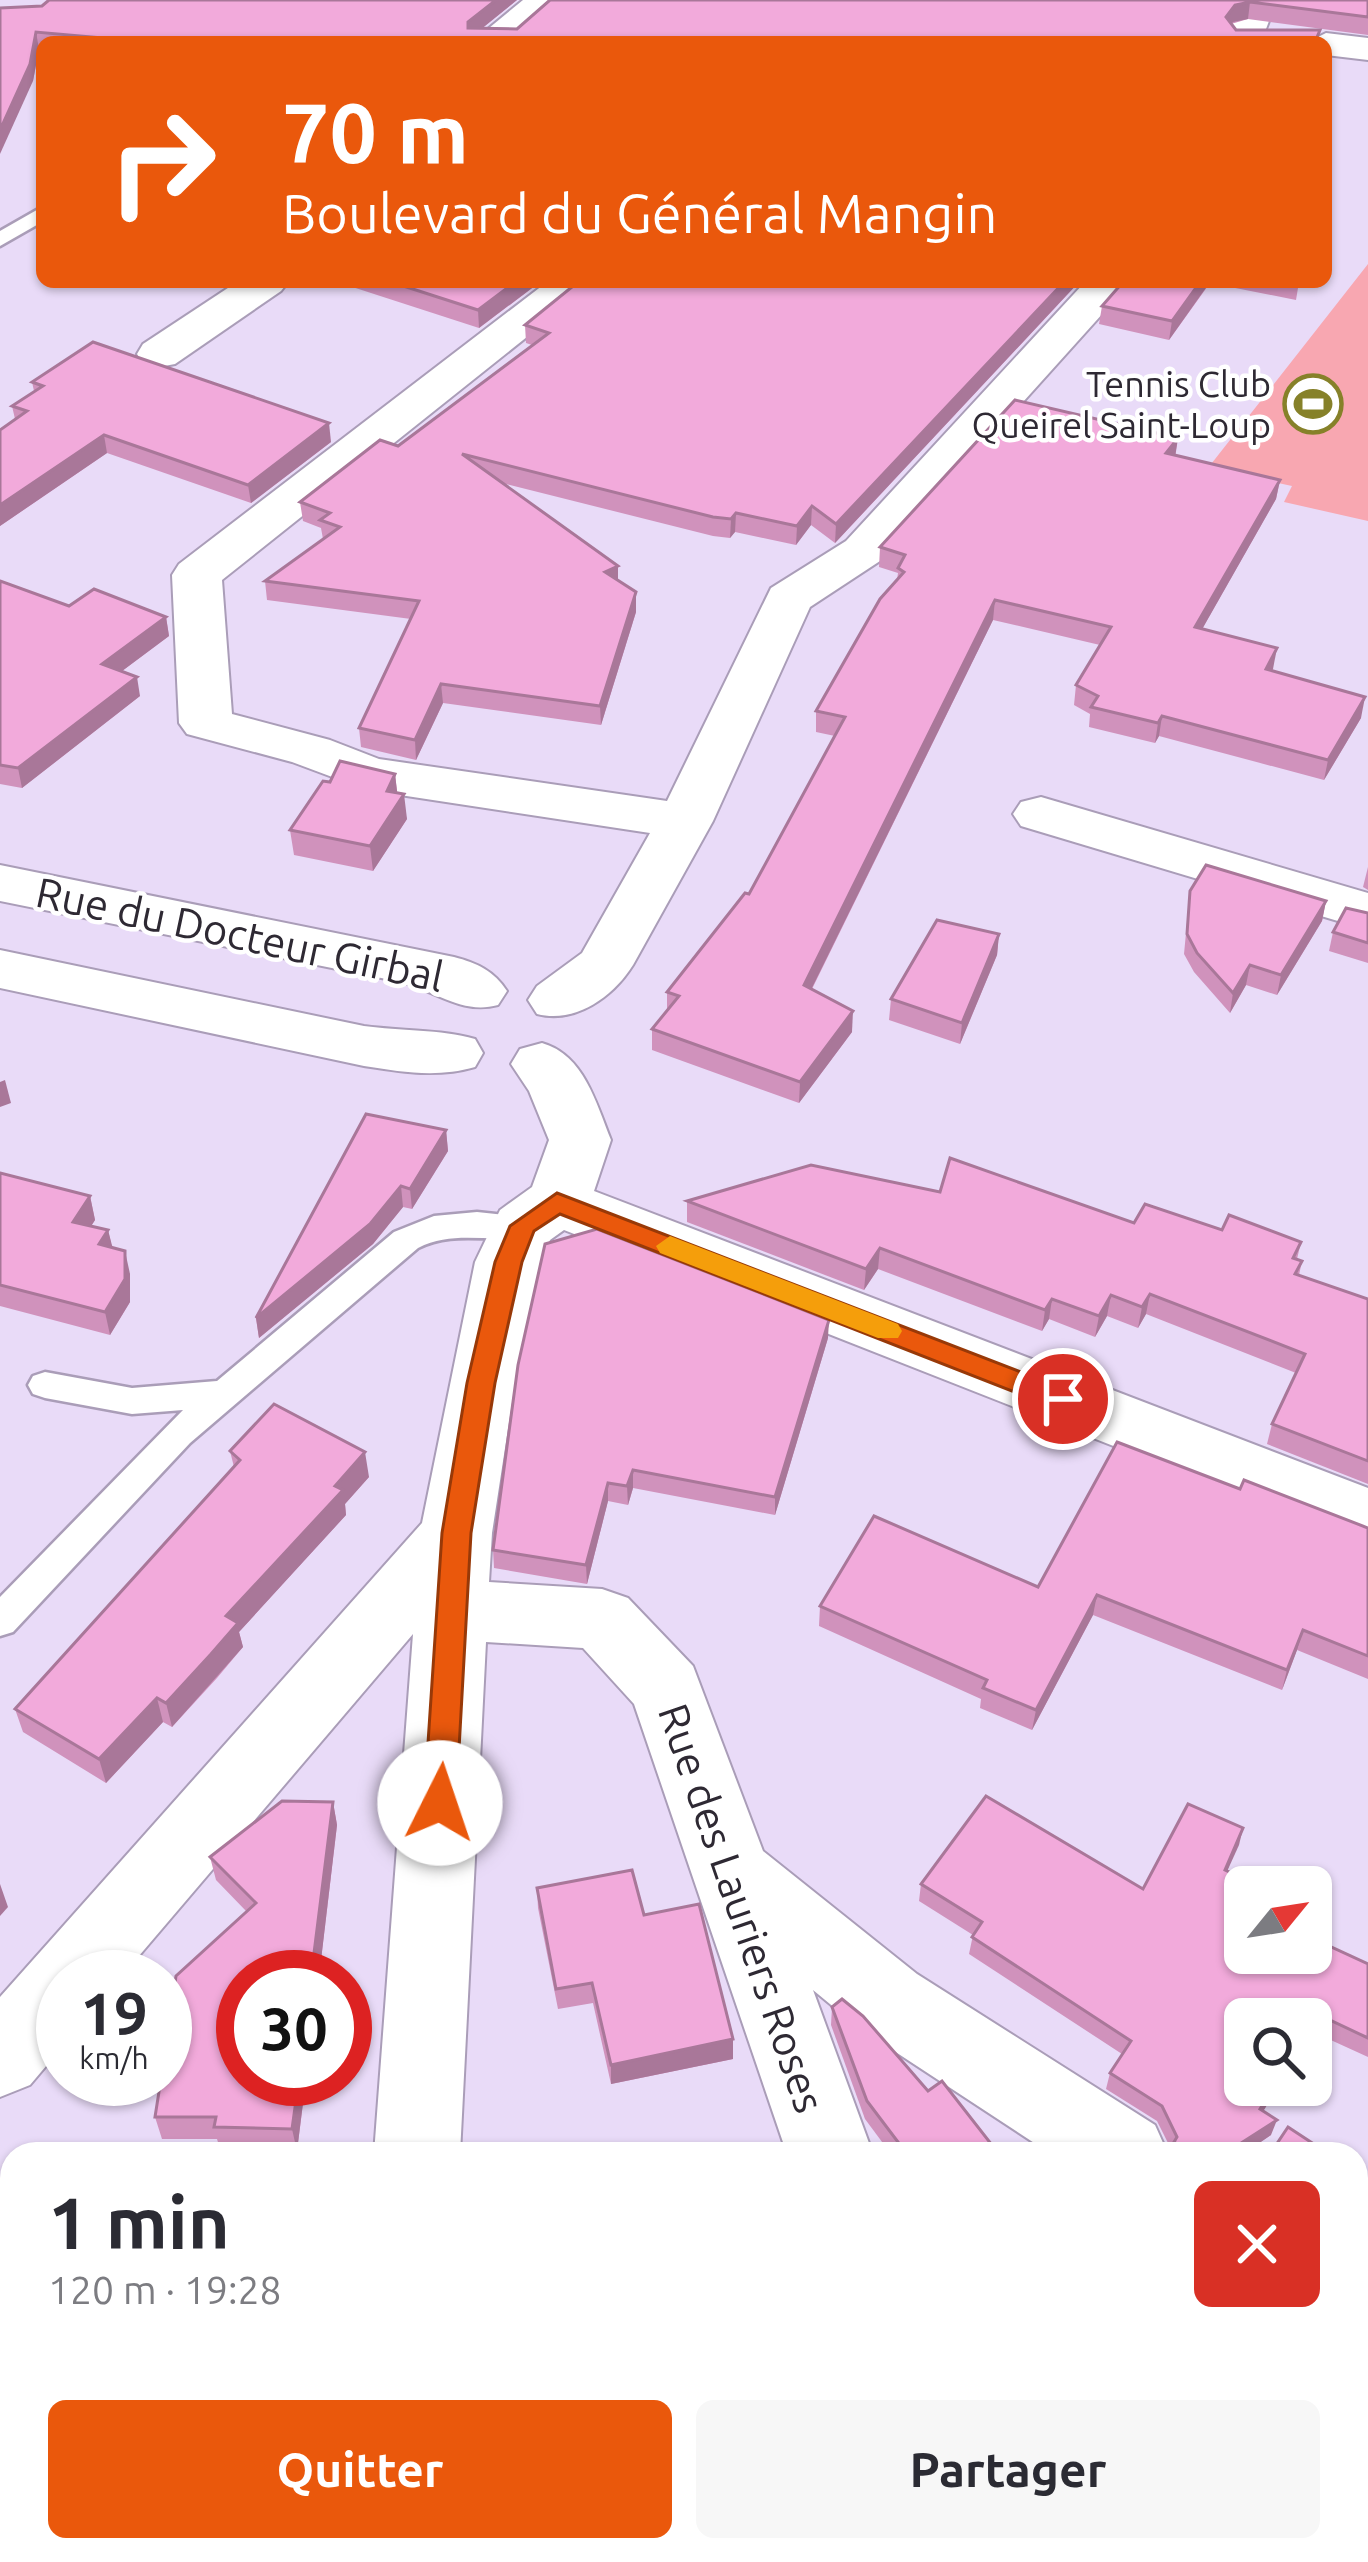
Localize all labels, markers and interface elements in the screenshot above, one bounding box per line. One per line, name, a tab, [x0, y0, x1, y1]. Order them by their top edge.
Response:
icon: right	[84, 84, 240, 240]
text: 70 m	[282, 85, 469, 179]
text: Boulevard du Général Mangin	[282, 183, 997, 243]
place label: Tennis Club Queirel Saint-Loup	[971, 363, 1271, 445]
sports icon: Tennis Club Queirel Saint-Loup	[1282, 373, 1344, 435]
street label: Rue du Docteur Girbal	[32, 868, 448, 1000]
pin	[1012, 1348, 1114, 1450]
icon: arrive	[1030, 1366, 1096, 1432]
street label: Rue des Lauriers Roses	[650, 1698, 834, 2118]
position arrow	[377, 1740, 503, 1866]
north arrow	[1224, 1866, 1332, 1974]
map controls	[1224, 1866, 1332, 2106]
speed limit sign: 30	[216, 1950, 372, 2106]
text: 19	[80, 1979, 148, 2046]
button: search	[1224, 1998, 1332, 2106]
text: km/h	[79, 2041, 149, 2075]
button: close	[1194, 2181, 1320, 2307]
text: 1 min	[48, 2182, 230, 2263]
text: 120 m · 19:28	[48, 2268, 282, 2311]
button: Quitter	[48, 2400, 672, 2538]
button: Partager	[696, 2400, 1320, 2538]

